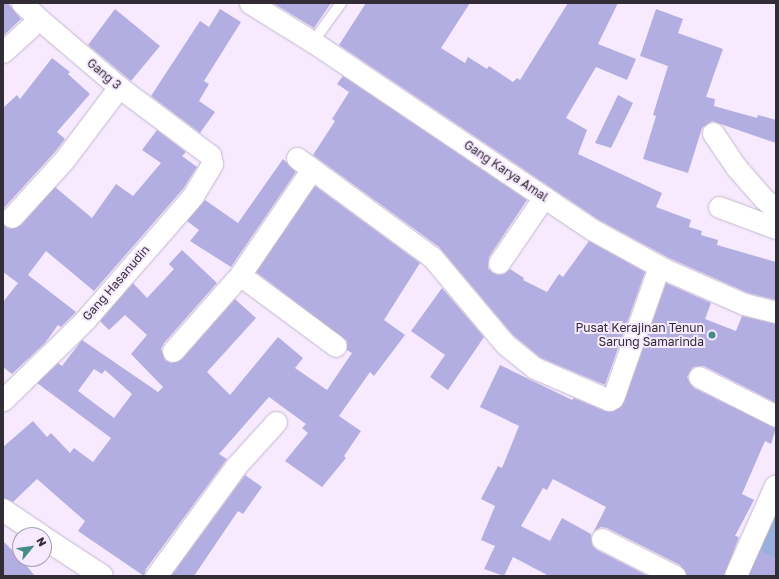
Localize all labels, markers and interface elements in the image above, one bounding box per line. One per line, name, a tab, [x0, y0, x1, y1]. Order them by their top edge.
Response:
street label: Gang 3	[84, 56, 124, 92]
street label: Gang Karya Amal	[461, 138, 551, 204]
street label: Gang Hasanudin	[80, 243, 152, 323]
place label: Pusat Kerajinan Tenun Sarung Samarinda	[575, 321, 704, 349]
marker: Pusat Kerajinan Tenun Sarung Samarinda	[707, 330, 717, 340]
north arrow	[12, 527, 52, 567]
text: N	[34, 535, 50, 548]

